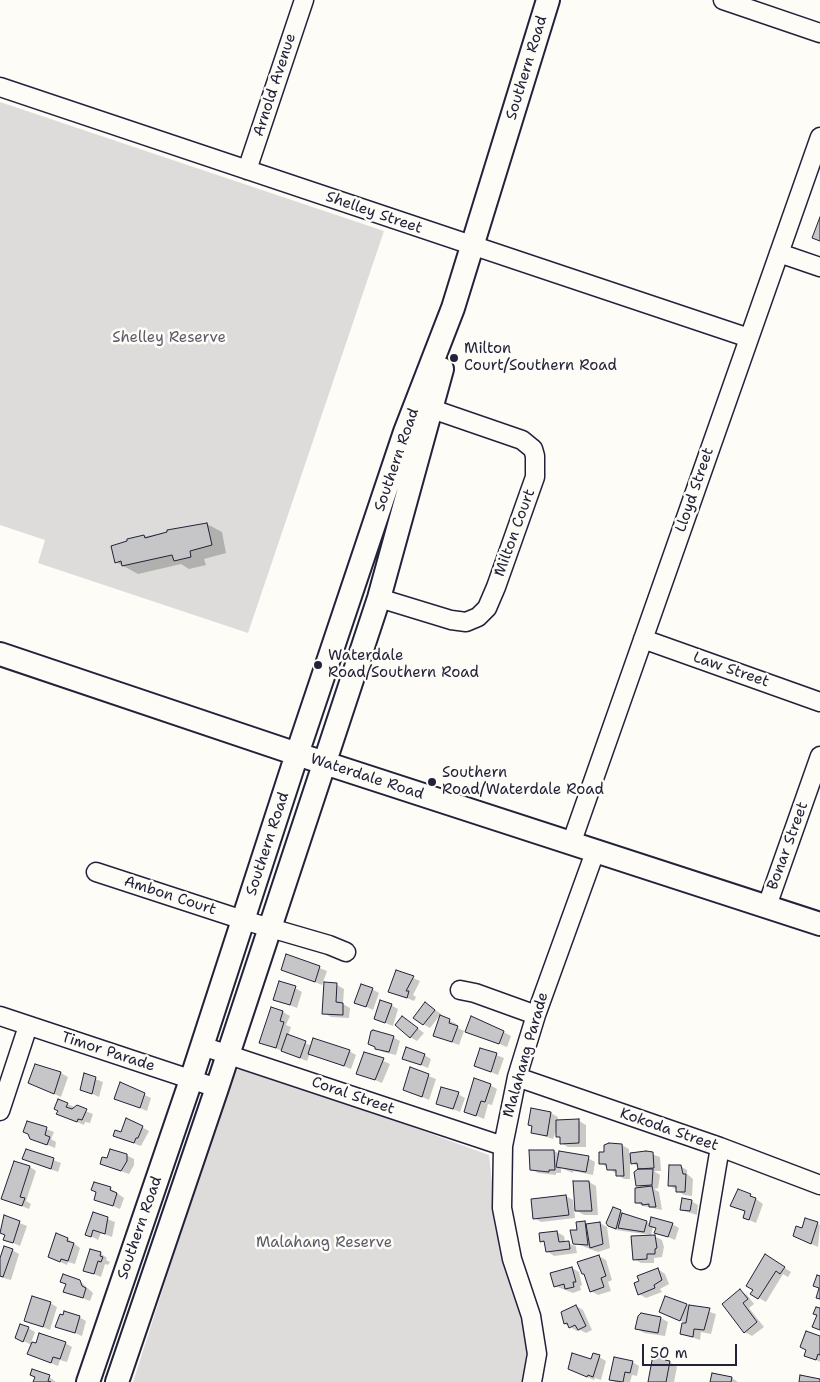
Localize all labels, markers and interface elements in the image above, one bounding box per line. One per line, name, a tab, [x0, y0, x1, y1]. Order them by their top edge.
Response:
street label: Southern Road	[503, 14, 551, 122]
street label: Arnold Avenue	[250, 31, 300, 139]
street label: Shelley Street	[323, 188, 425, 238]
park label: Shelley Reserve	[112, 329, 226, 347]
place label: Milton Court/Southern Road	[464, 340, 617, 375]
marker: Milton Court/Southern Road	[448, 352, 460, 364]
street label: Southern Road	[371, 406, 423, 514]
street label: Lloyd Street	[672, 445, 718, 535]
street label: Milton Court	[491, 487, 539, 579]
place label: Waterdale Road/Southern Road	[328, 647, 479, 682]
street label: Law Street	[691, 649, 771, 691]
marker: Waterdale Road/Southern Road	[312, 659, 324, 671]
street label: Waterdale Road	[308, 750, 426, 804]
place label: Southern Road/Waterdale Road	[442, 764, 604, 799]
marker: Southern Road/Waterdale Road	[426, 776, 438, 788]
street label: Southern Road	[243, 790, 293, 898]
street label: Bonar Street	[764, 800, 812, 892]
street label: Ambon Court	[122, 873, 218, 919]
street label: Malahang Parade	[500, 990, 552, 1120]
street label: Timor Parade	[59, 1028, 157, 1076]
street label: Coral Street	[309, 1073, 397, 1119]
street label: Kokoda Street	[617, 1105, 721, 1155]
street label: Southern Road	[114, 1174, 166, 1282]
park label: Malahang Reserve	[256, 1234, 392, 1252]
scale bar	[645, 1334, 740, 1366]
text: 50 m	[650, 1343, 688, 1363]

